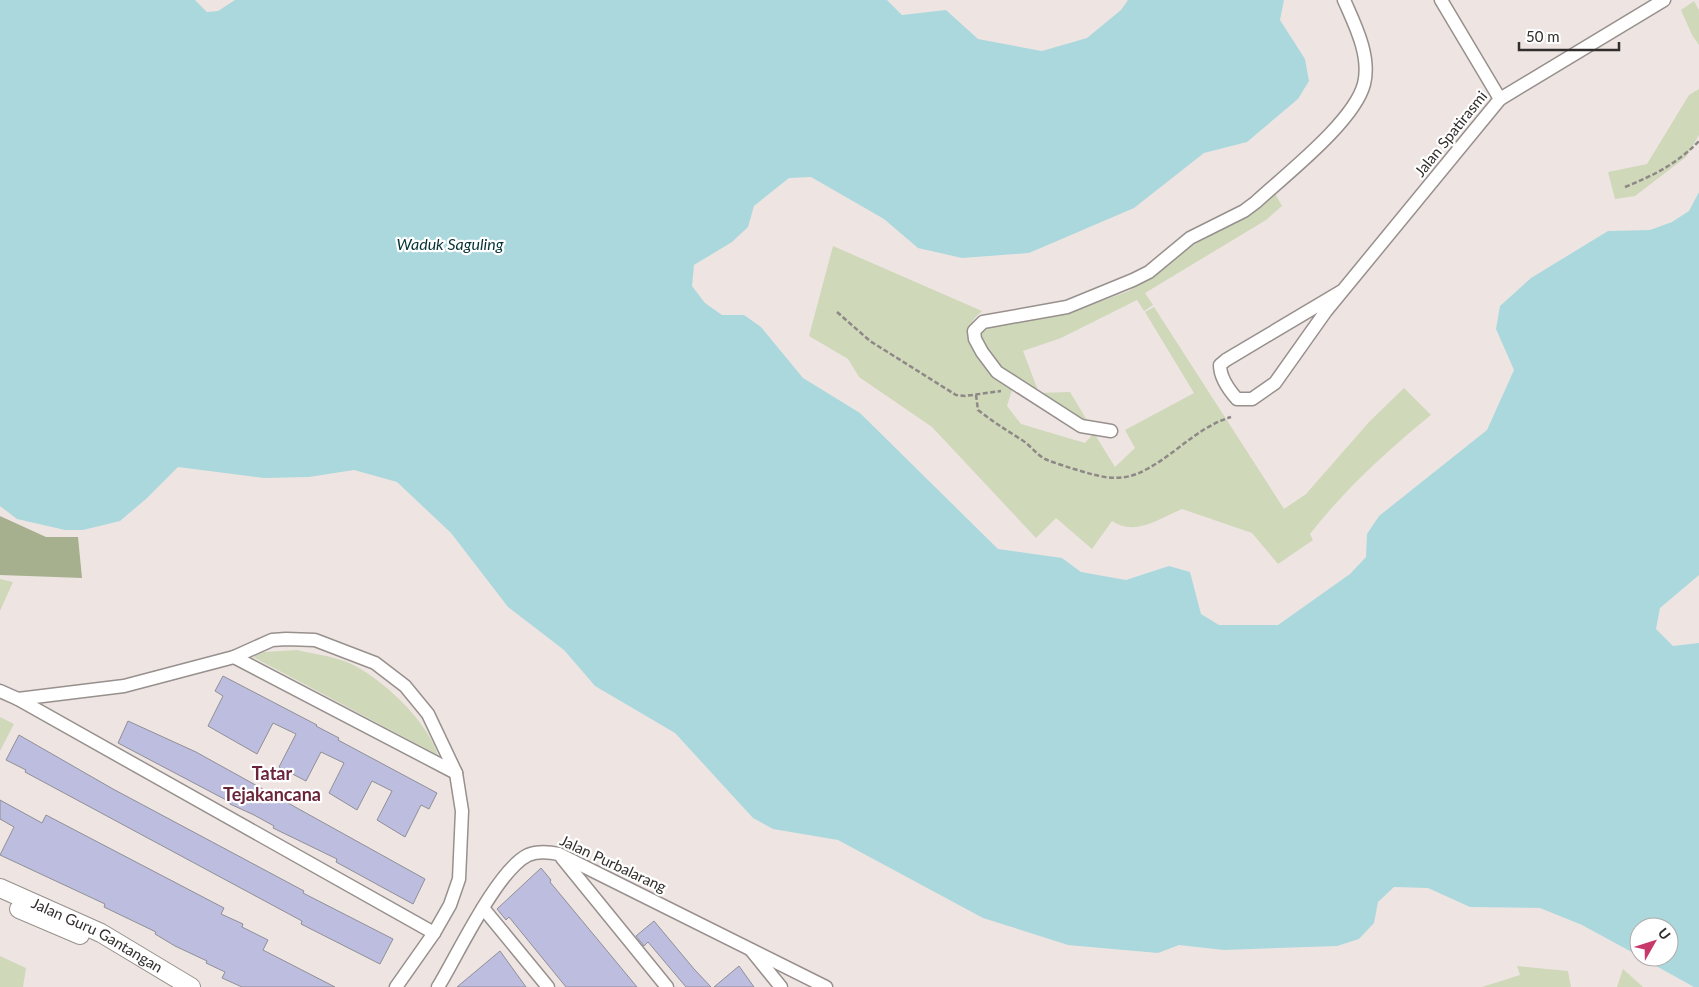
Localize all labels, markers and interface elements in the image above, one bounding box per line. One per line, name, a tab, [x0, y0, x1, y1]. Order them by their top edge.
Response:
scale bar	[1519, 20, 1619, 52]
text: 50 m	[1526, 27, 1560, 45]
street label: Jalan Spatirasmi	[1410, 87, 1490, 180]
water label: Waduk Saguling	[397, 234, 504, 253]
district label: Tatar Tejakancana	[223, 762, 321, 805]
street label: Jalan Purbalarang	[557, 831, 670, 896]
street label: Jalan Guru Gantangan	[29, 893, 166, 976]
north arrow	[1629, 917, 1679, 967]
text: U	[1655, 924, 1674, 943]

